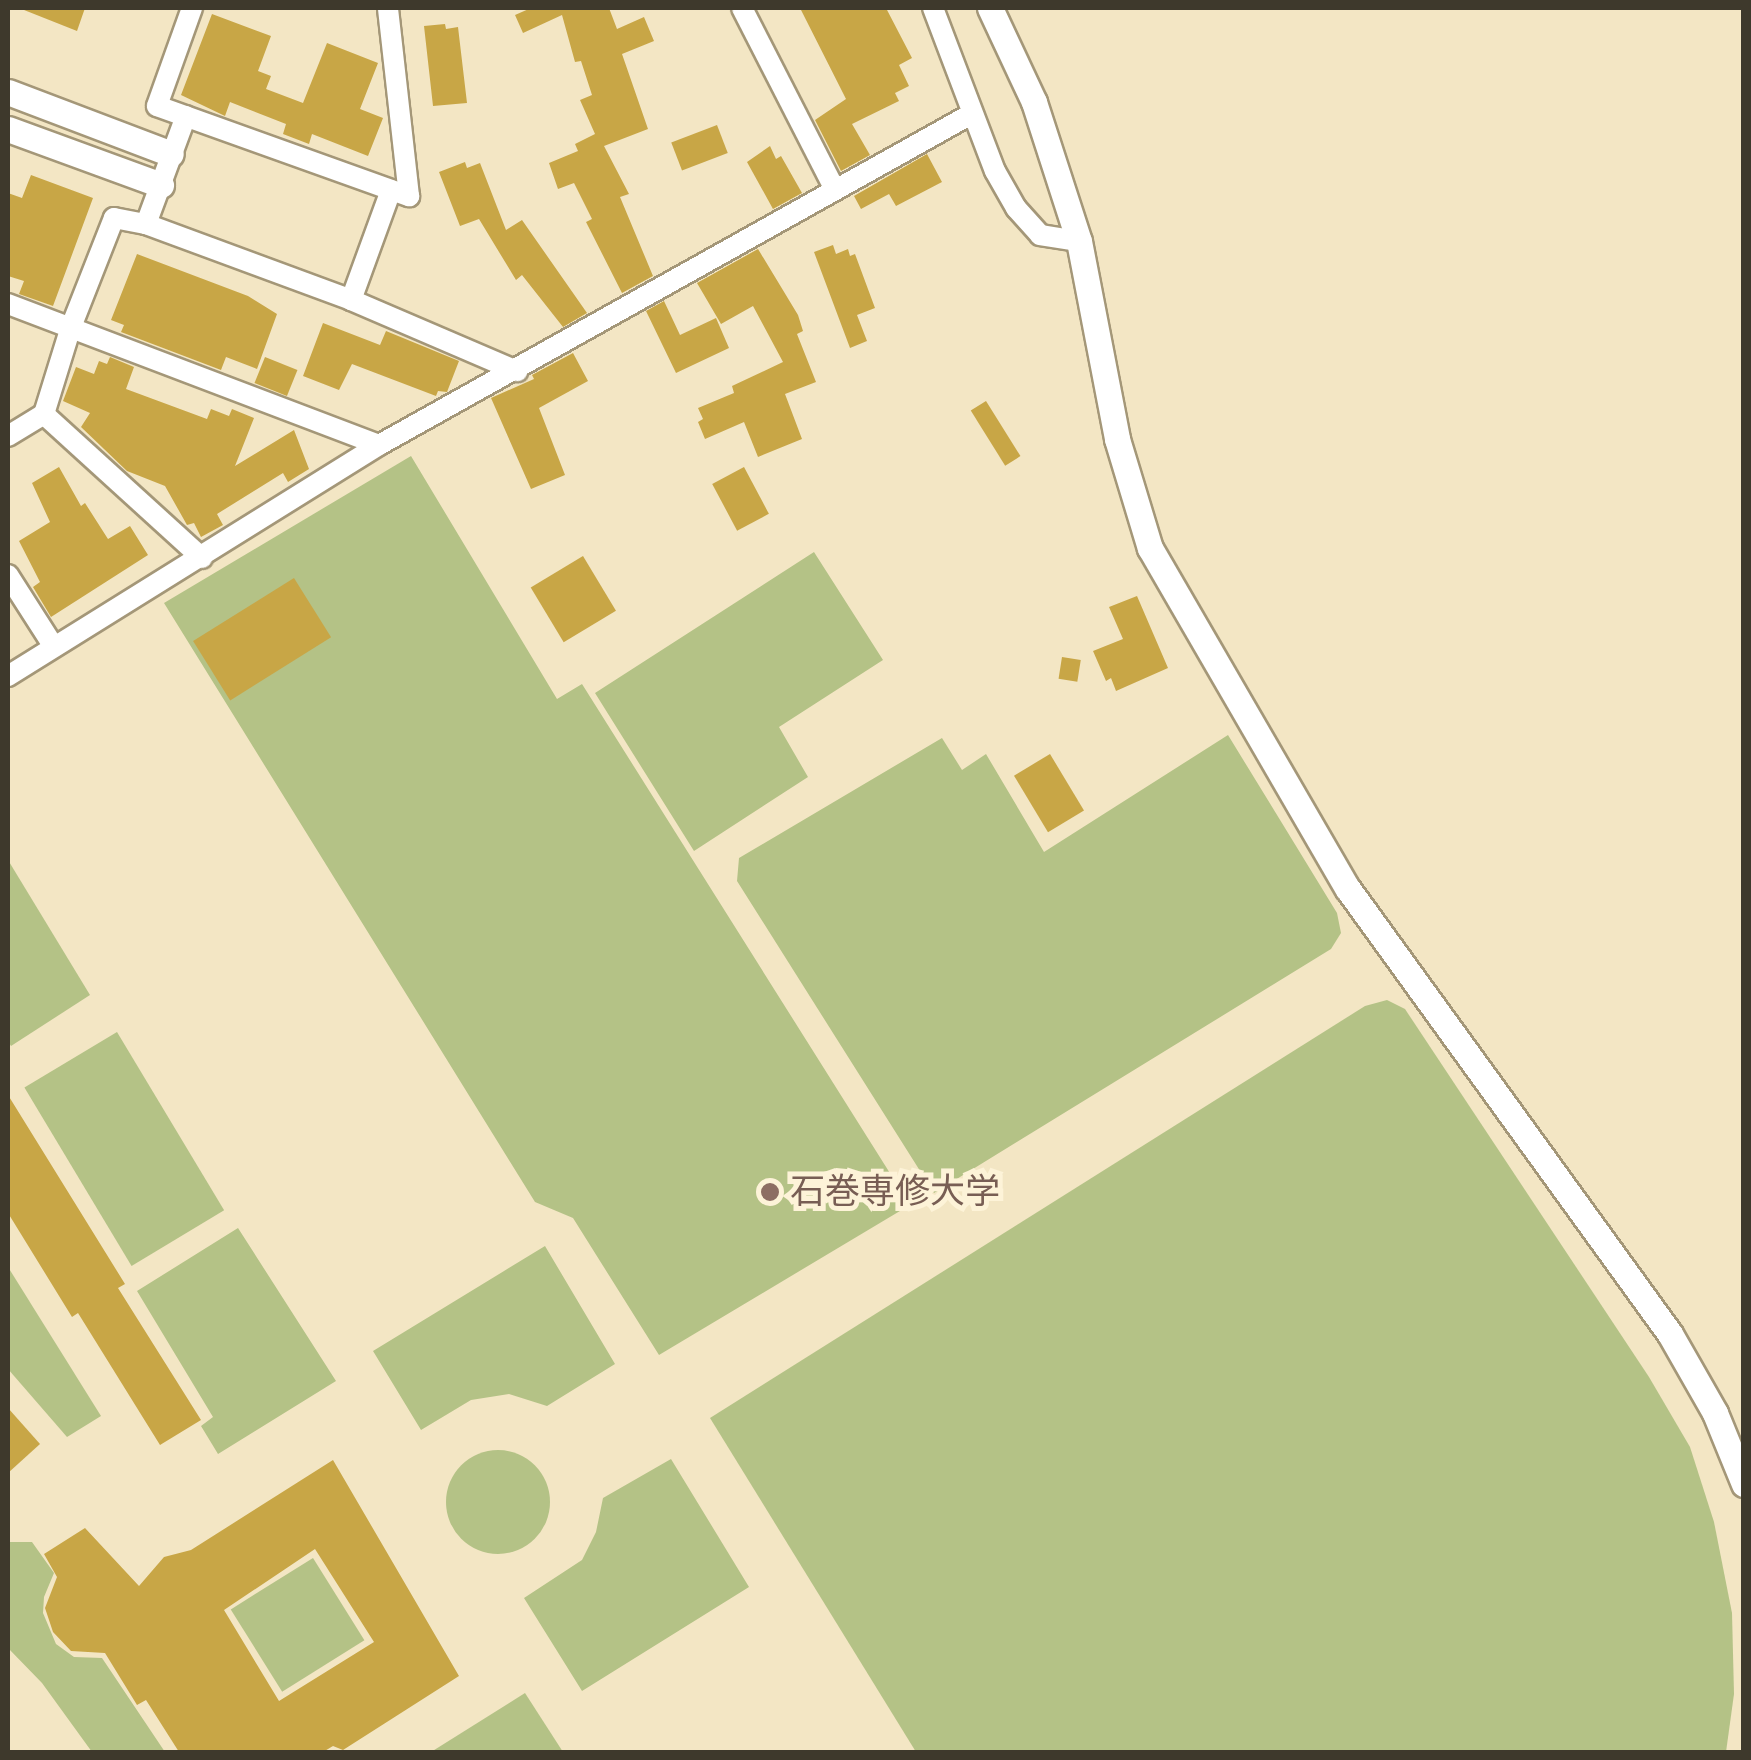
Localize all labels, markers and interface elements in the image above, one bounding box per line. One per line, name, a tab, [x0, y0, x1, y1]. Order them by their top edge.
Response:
place label: 石巻専修大学	[790, 1171, 1000, 1213]
marker: 石巻専修大学	[759, 1181, 781, 1203]

